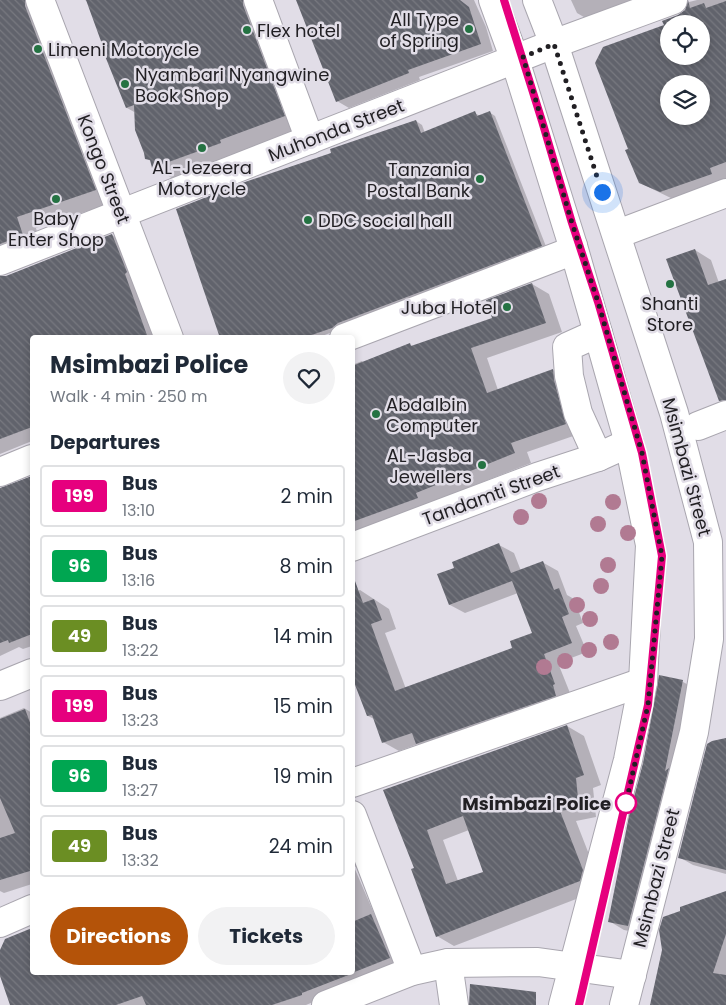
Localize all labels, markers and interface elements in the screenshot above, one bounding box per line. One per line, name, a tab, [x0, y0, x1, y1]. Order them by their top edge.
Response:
place label: All Type of Spring	[379, 7, 459, 53]
map controls	[660, 15, 710, 125]
button: locate	[660, 15, 710, 65]
place label: Flex hotel	[257, 18, 340, 43]
marker: All Type of Spring	[463, 23, 475, 35]
marker: Flex hotel	[241, 24, 253, 36]
place label: Limeni Motorycle	[48, 37, 199, 62]
marker: Limeni Motorycle	[32, 43, 44, 55]
place label: Nyambari Nyangwine Book Shop	[135, 62, 329, 108]
button: layers	[660, 75, 710, 125]
marker: Nyambari Nyangwine Book Shop	[119, 78, 131, 90]
street label: Muhonda Street	[265, 93, 407, 167]
street label: Kongo Street	[72, 111, 136, 227]
marker: AL-Jezeera Motorycle	[196, 142, 208, 154]
place label: AL-Jezeera Motorycle	[152, 155, 252, 201]
place label: Tanzania Postal Bank	[367, 157, 471, 203]
marker: Tanzania Postal Bank	[474, 173, 486, 185]
your location	[590, 180, 615, 205]
marker: Baby Enter Shop	[50, 193, 62, 205]
place label: Baby Enter Shop	[8, 206, 104, 252]
place label: DDC social hall	[318, 208, 452, 233]
marker: DDC social hall	[302, 214, 314, 226]
marker: Shanti Store	[664, 278, 676, 290]
place label: Shanti Store	[642, 291, 698, 337]
place label: Juba Hotel	[401, 295, 497, 320]
marker: Juba Hotel	[501, 301, 513, 313]
text: Msimbazi Police	[50, 348, 248, 381]
button: heart	[283, 352, 335, 404]
text: Walk · 4 min · 250 m	[50, 385, 208, 408]
place label: Abdalbin Computer	[386, 392, 478, 438]
street label: Msimbazi Street	[657, 395, 717, 539]
marker: Abdalbin Computer	[370, 408, 382, 420]
text: Departures	[50, 429, 160, 456]
place label: AL-Jasba Jewellers	[387, 443, 472, 489]
street label: Tandamti Street	[419, 458, 563, 532]
marker: AL-Jasba Jewellers	[476, 459, 488, 471]
text: Bus	[122, 470, 158, 497]
text: 199	[65, 483, 94, 508]
text: 2 min	[281, 483, 333, 510]
text: 13:10	[122, 499, 155, 522]
text: Bus	[122, 540, 158, 567]
text: 96	[68, 553, 91, 578]
text: 8 min	[280, 553, 333, 580]
text: 13:16	[122, 569, 155, 592]
text: Bus	[122, 610, 158, 637]
text: 49	[68, 623, 91, 648]
text: 14 min	[273, 623, 333, 650]
text: 13:22	[122, 639, 158, 662]
text: Bus	[122, 680, 158, 707]
text: 199	[65, 693, 94, 718]
text: 15 min	[274, 693, 333, 720]
text: 13:23	[122, 709, 159, 732]
text: Bus	[122, 750, 158, 777]
text: 96	[68, 763, 91, 788]
text: 19 min	[273, 763, 333, 790]
text: 13:27	[122, 779, 158, 802]
place label: Msimbazi Police	[462, 791, 611, 816]
marker: Msimbazi Police	[615, 792, 637, 814]
street label: Msimbazi Street	[627, 806, 685, 950]
text: Bus	[122, 820, 158, 847]
text: 49	[68, 833, 91, 858]
text: 24 min	[269, 833, 333, 860]
text: 13:32	[122, 849, 159, 872]
button: Directions	[50, 907, 188, 965]
button: Tickets	[198, 907, 335, 965]

